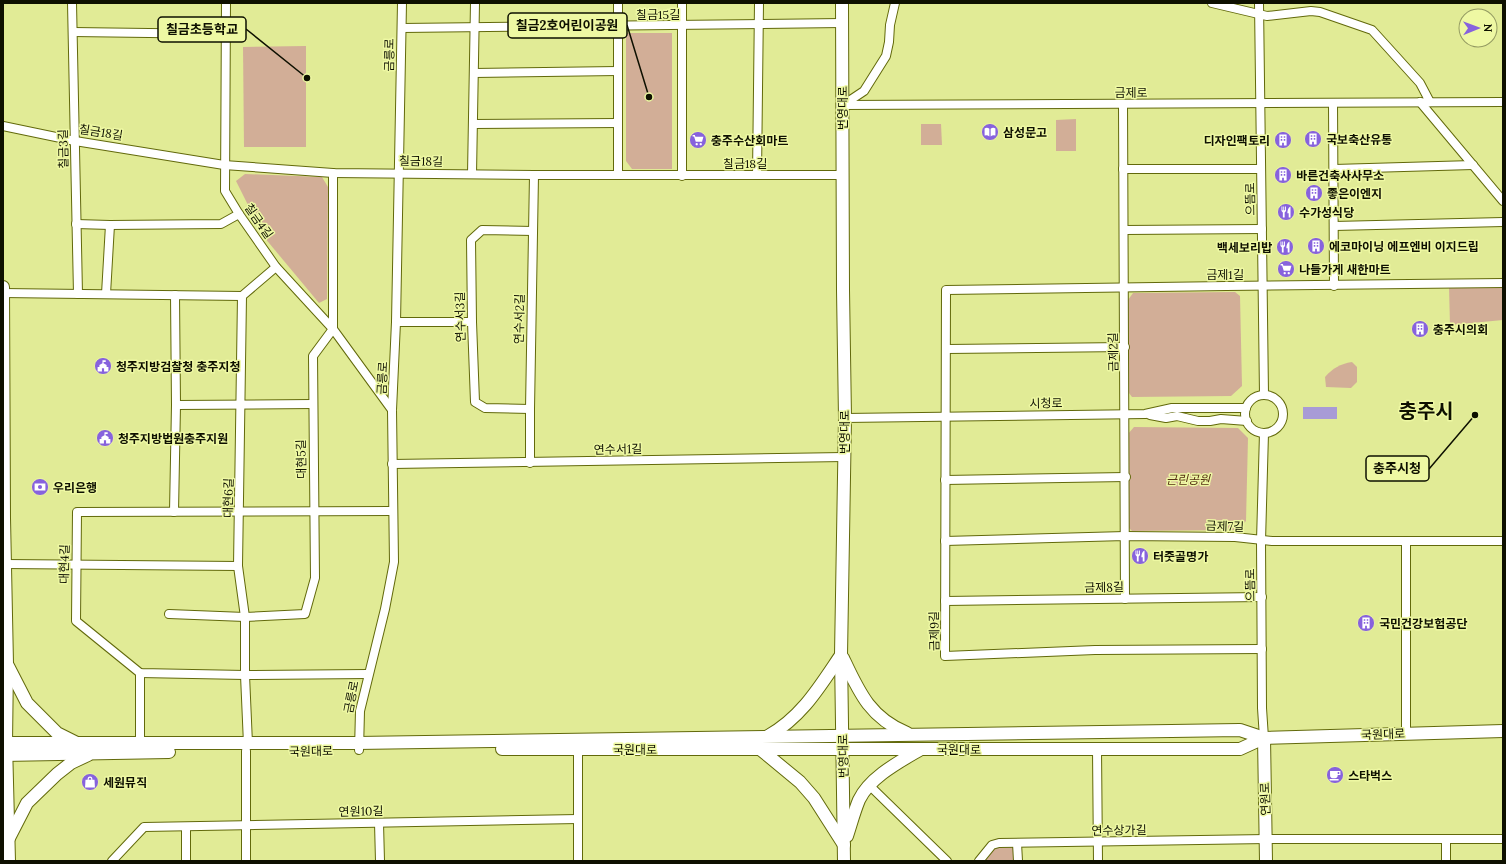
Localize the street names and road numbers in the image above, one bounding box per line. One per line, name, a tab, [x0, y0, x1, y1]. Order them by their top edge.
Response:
street label: 칠금15길	[636, 7, 680, 22]
street label: 금릉로	[381, 38, 397, 72]
street label: 금제로	[1114, 85, 1148, 100]
street label: 번영대로	[835, 86, 850, 130]
street label: 칠금18길	[78, 121, 124, 143]
street label: 칠금3길	[55, 129, 71, 169]
street label: 칠금18길	[399, 153, 443, 169]
street label: 칠금18길	[723, 156, 767, 171]
street label: 으뜸로	[1242, 182, 1258, 216]
street label: 칠금4길	[241, 200, 277, 242]
street label: 금제1길	[1206, 267, 1244, 282]
street label: 연수서3길	[452, 291, 468, 343]
street label: 연수서2길	[511, 294, 527, 344]
street label: 금제2길	[1105, 332, 1121, 372]
street label: 금릉로	[374, 361, 390, 395]
street label: 시청로	[1029, 395, 1063, 411]
street label: 번영대로	[837, 410, 852, 454]
street label: 대현5길	[293, 439, 309, 479]
street label: 연수서1길	[594, 441, 642, 457]
street label: 대현6길	[220, 478, 236, 518]
street label: 금제7길	[1205, 518, 1245, 534]
street label: 대현4길	[56, 544, 72, 584]
street label: 으뜸로	[1242, 568, 1258, 602]
street label: 금제8길	[1084, 579, 1124, 595]
street label: 금제9길	[926, 611, 942, 651]
street label: 금릉로	[340, 679, 362, 715]
street label: 국원대로	[1361, 726, 1405, 742]
street label: 번영대로	[835, 734, 851, 778]
street label: 국원대로	[613, 742, 657, 757]
street label: 국원대로	[937, 742, 981, 757]
street label: 국원대로	[289, 743, 333, 759]
street label: 연원로	[1257, 782, 1273, 816]
street label: 연원10길	[338, 803, 384, 819]
street label: 연수상가길	[1091, 822, 1147, 838]

